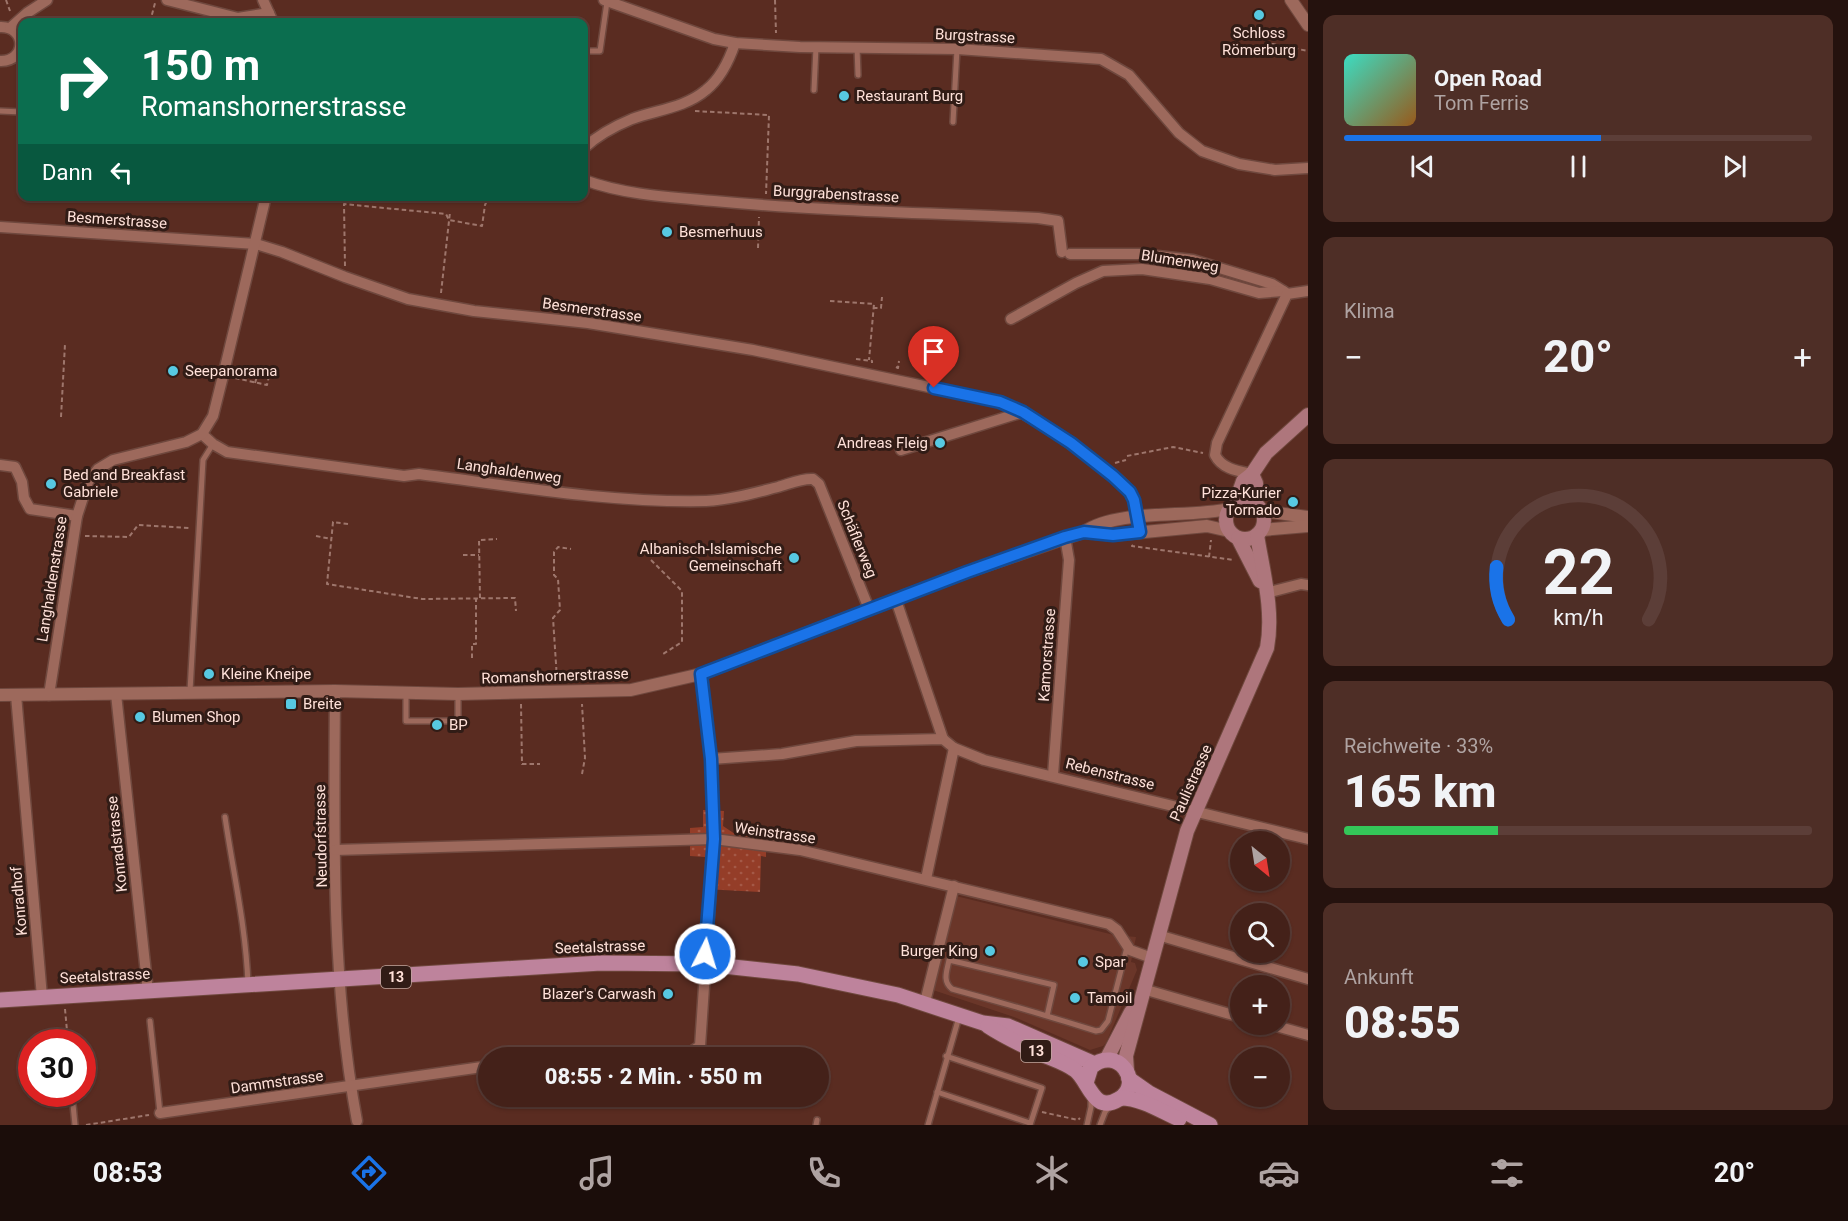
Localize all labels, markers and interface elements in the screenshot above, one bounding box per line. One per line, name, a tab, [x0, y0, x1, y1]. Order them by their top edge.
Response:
marker: Schloss Römerburg	[1252, 8, 1266, 22]
place label: Schloss Römerburg	[1222, 24, 1296, 59]
street label: Burgstrasse	[935, 25, 1015, 47]
text: 150 m	[141, 41, 260, 90]
icon: right	[42, 42, 120, 120]
text: Open Road	[1434, 66, 1542, 91]
place label: Restaurant Burg	[856, 87, 963, 105]
marker: Restaurant Burg	[837, 89, 851, 103]
text: Romanshornerstrasse	[141, 91, 406, 123]
text: Tom Ferris	[1434, 91, 1529, 115]
icon: previous	[1406, 150, 1439, 183]
icon: pause	[1562, 150, 1595, 183]
icon: next	[1718, 150, 1751, 183]
icon: left	[105, 156, 138, 189]
text: Dann	[42, 160, 93, 185]
street label: Burggrabenstrasse	[773, 182, 899, 206]
street label: Besmerstrasse	[66, 208, 168, 232]
place label: Besmerhuus	[679, 223, 763, 241]
marker: Besmerhuus	[660, 225, 674, 239]
street label: Blumenweg	[1140, 246, 1220, 276]
street label: Besmerstrasse	[541, 294, 643, 326]
text: Klima	[1344, 299, 1395, 323]
pin	[908, 326, 959, 388]
text: 20°	[1543, 330, 1613, 383]
icon: arrive	[917, 335, 950, 368]
text: −	[1344, 338, 1363, 377]
text: +	[1793, 338, 1812, 377]
place label: Seepanorama	[185, 362, 278, 380]
marker: Seepanorama	[166, 364, 180, 378]
place label: Andreas Fleig	[837, 434, 928, 452]
marker: Andreas Fleig	[933, 436, 947, 450]
street label: Langhaldenweg	[456, 455, 562, 487]
place label: Bed and Breakfast Gabriele	[63, 466, 185, 501]
marker: Bed and Breakfast Gabriele	[44, 477, 58, 491]
place label: Pizza-Kurier Tornado	[1201, 484, 1281, 519]
marker: Pizza-Kurier Tornado	[1286, 495, 1300, 509]
street label: Schäflerweg	[833, 497, 881, 581]
street label: Langhaldenstrasse	[33, 515, 71, 643]
text: 22	[1542, 536, 1614, 609]
place label: Albanisch-Islamische Gemeinschaft	[640, 540, 782, 575]
marker: Albanisch-Islamische Gemeinschaft	[787, 551, 801, 565]
text: km/h	[1553, 605, 1603, 630]
street label: Kamorstrasse	[1035, 608, 1059, 702]
street label: Romanshornerstrasse	[481, 664, 629, 688]
place label: Kleine Kneipe	[221, 665, 311, 683]
marker: Kleine Kneipe	[202, 667, 216, 681]
place label: Breite	[303, 695, 342, 713]
marker: Breite	[284, 697, 298, 711]
place label: Blumen Shop	[152, 708, 241, 726]
marker: Blumen Shop	[133, 710, 147, 724]
place label: BP	[449, 716, 468, 734]
marker: BP	[430, 718, 444, 732]
text: Reichweite · 33%	[1344, 734, 1493, 758]
street label: Paulistrasse	[1166, 742, 1216, 824]
street label: Rebenstrasse	[1064, 754, 1156, 794]
text: 165 km	[1344, 765, 1496, 818]
street label: Neudorfstrasse	[311, 784, 331, 888]
street label: Konradstrasse	[103, 795, 131, 893]
street label: Weinstrasse	[733, 818, 817, 848]
north arrow	[1230, 831, 1290, 891]
map controls	[1230, 831, 1290, 1107]
street label: Konradhof	[7, 865, 31, 936]
button: search	[1230, 903, 1290, 963]
position arrow	[673, 922, 737, 986]
street label: Seetalstrasse	[554, 936, 646, 958]
place label: Burger King	[900, 942, 978, 960]
marker: Burger King	[983, 944, 997, 958]
place label: Spar	[1095, 953, 1126, 971]
marker: Spar	[1076, 955, 1090, 969]
street label: Seetalstrasse	[59, 965, 151, 987]
text: Ankunft	[1344, 965, 1414, 989]
road number: 13	[381, 966, 411, 988]
button: +	[1230, 975, 1290, 1035]
place label: Blazer's Carwash	[542, 985, 656, 1003]
marker: Blazer's Carwash	[661, 987, 675, 1001]
place label: Tamoil	[1087, 989, 1132, 1007]
marker: Tamoil	[1068, 991, 1082, 1005]
text: 08:55	[1344, 996, 1461, 1049]
speed limit sign: 30	[18, 1029, 96, 1107]
road number: 13	[1021, 1040, 1051, 1062]
button: −	[1230, 1047, 1290, 1107]
text: 08:55 · 2 Min. · 550 m	[545, 1064, 762, 1089]
street label: Dammstrasse	[230, 1067, 325, 1097]
icon: directions	[348, 1152, 390, 1194]
icon: music	[576, 1152, 618, 1194]
icon: phone	[803, 1152, 845, 1194]
icon: climate	[1031, 1152, 1073, 1194]
icon: car	[1258, 1152, 1300, 1194]
icon: filters	[1486, 1152, 1528, 1194]
text: 08:53	[93, 1157, 162, 1189]
text: 20°	[1714, 1157, 1755, 1189]

